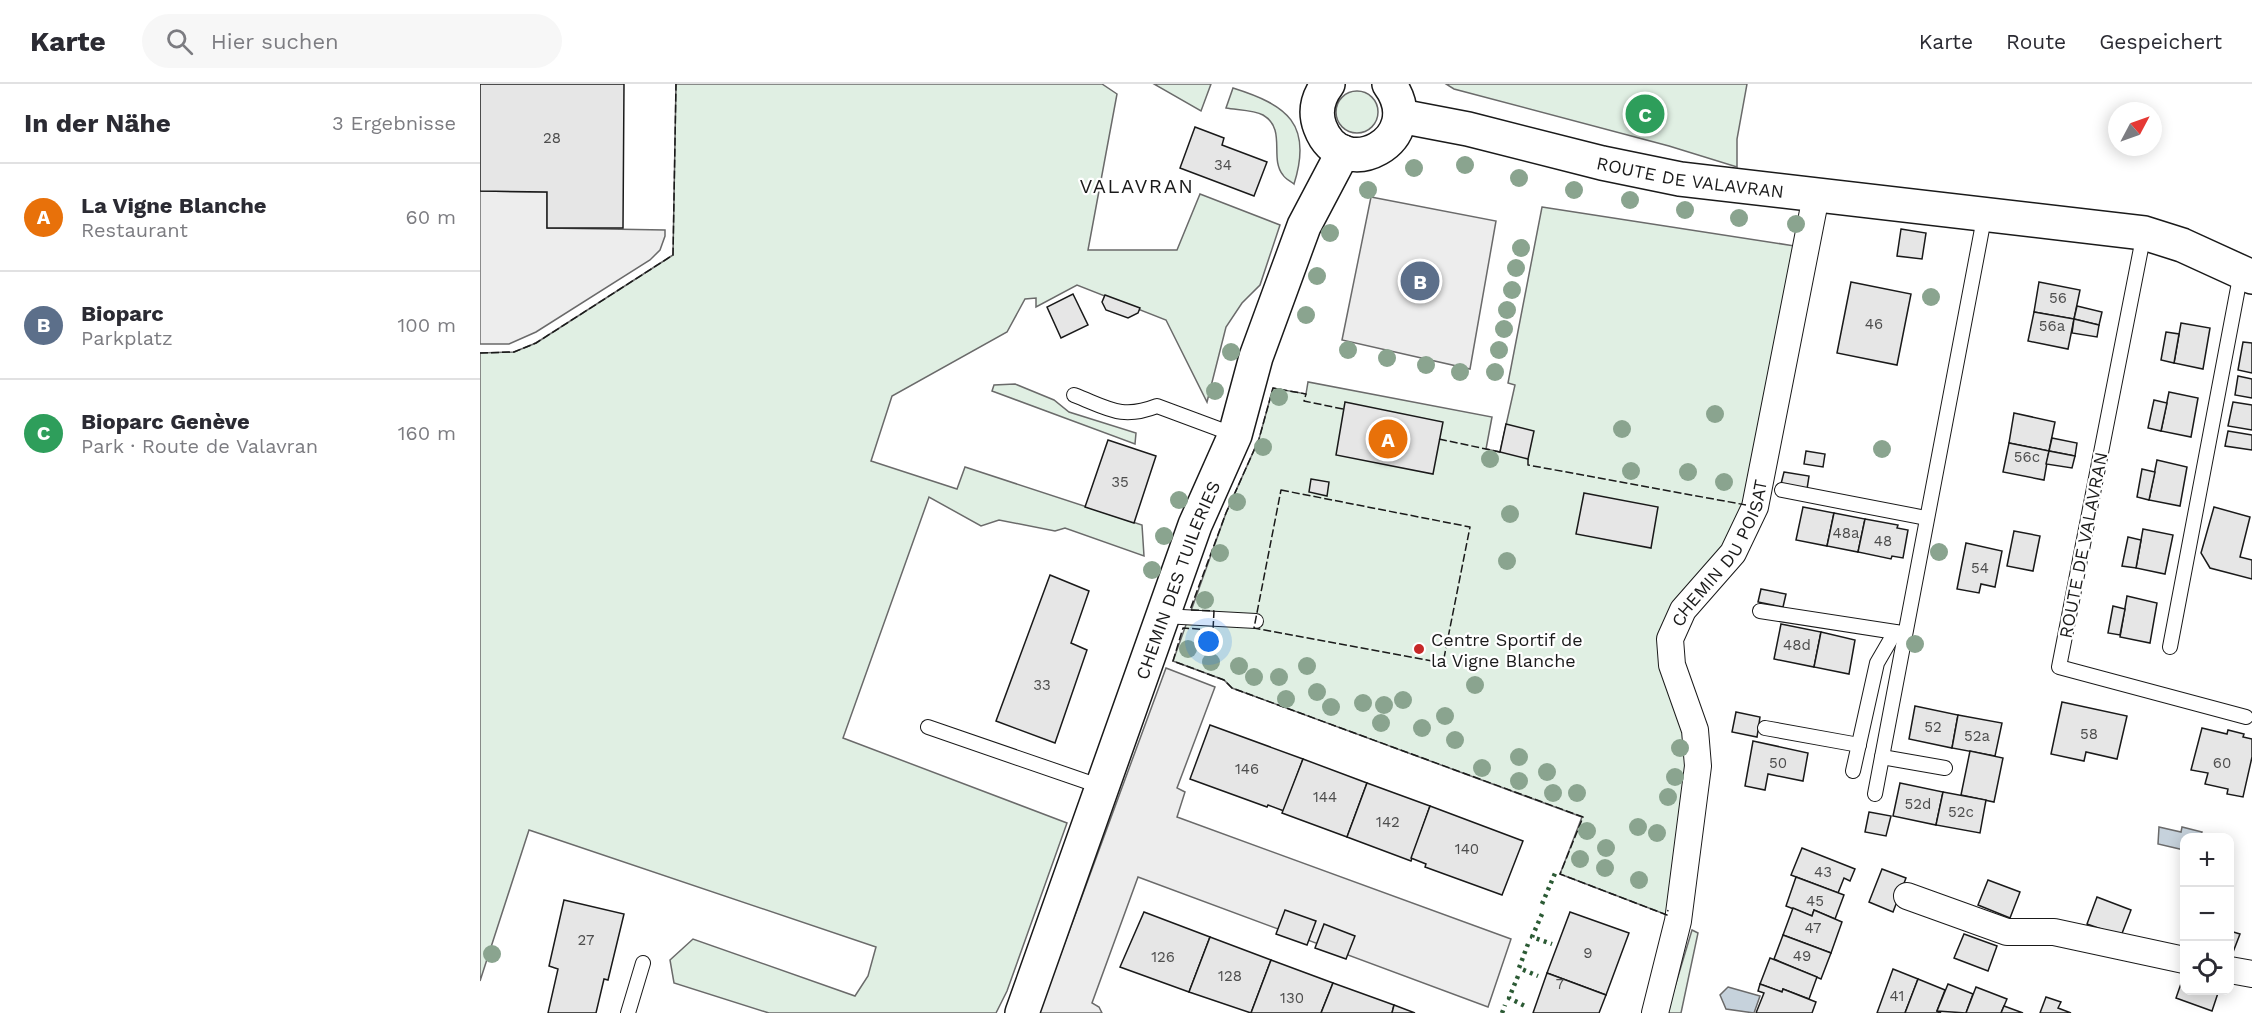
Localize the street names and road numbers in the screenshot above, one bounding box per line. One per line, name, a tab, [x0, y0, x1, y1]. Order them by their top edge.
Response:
street label: ROUTE DE VALAVRAN	[1595, 152, 1785, 202]
street label: ROUTE DE VALAVRAN	[2055, 450, 2111, 640]
street label: CHEMIN DES TUILERIES	[1131, 477, 1224, 682]
street label: CHEMIN DU POISAT	[1667, 478, 1771, 630]

